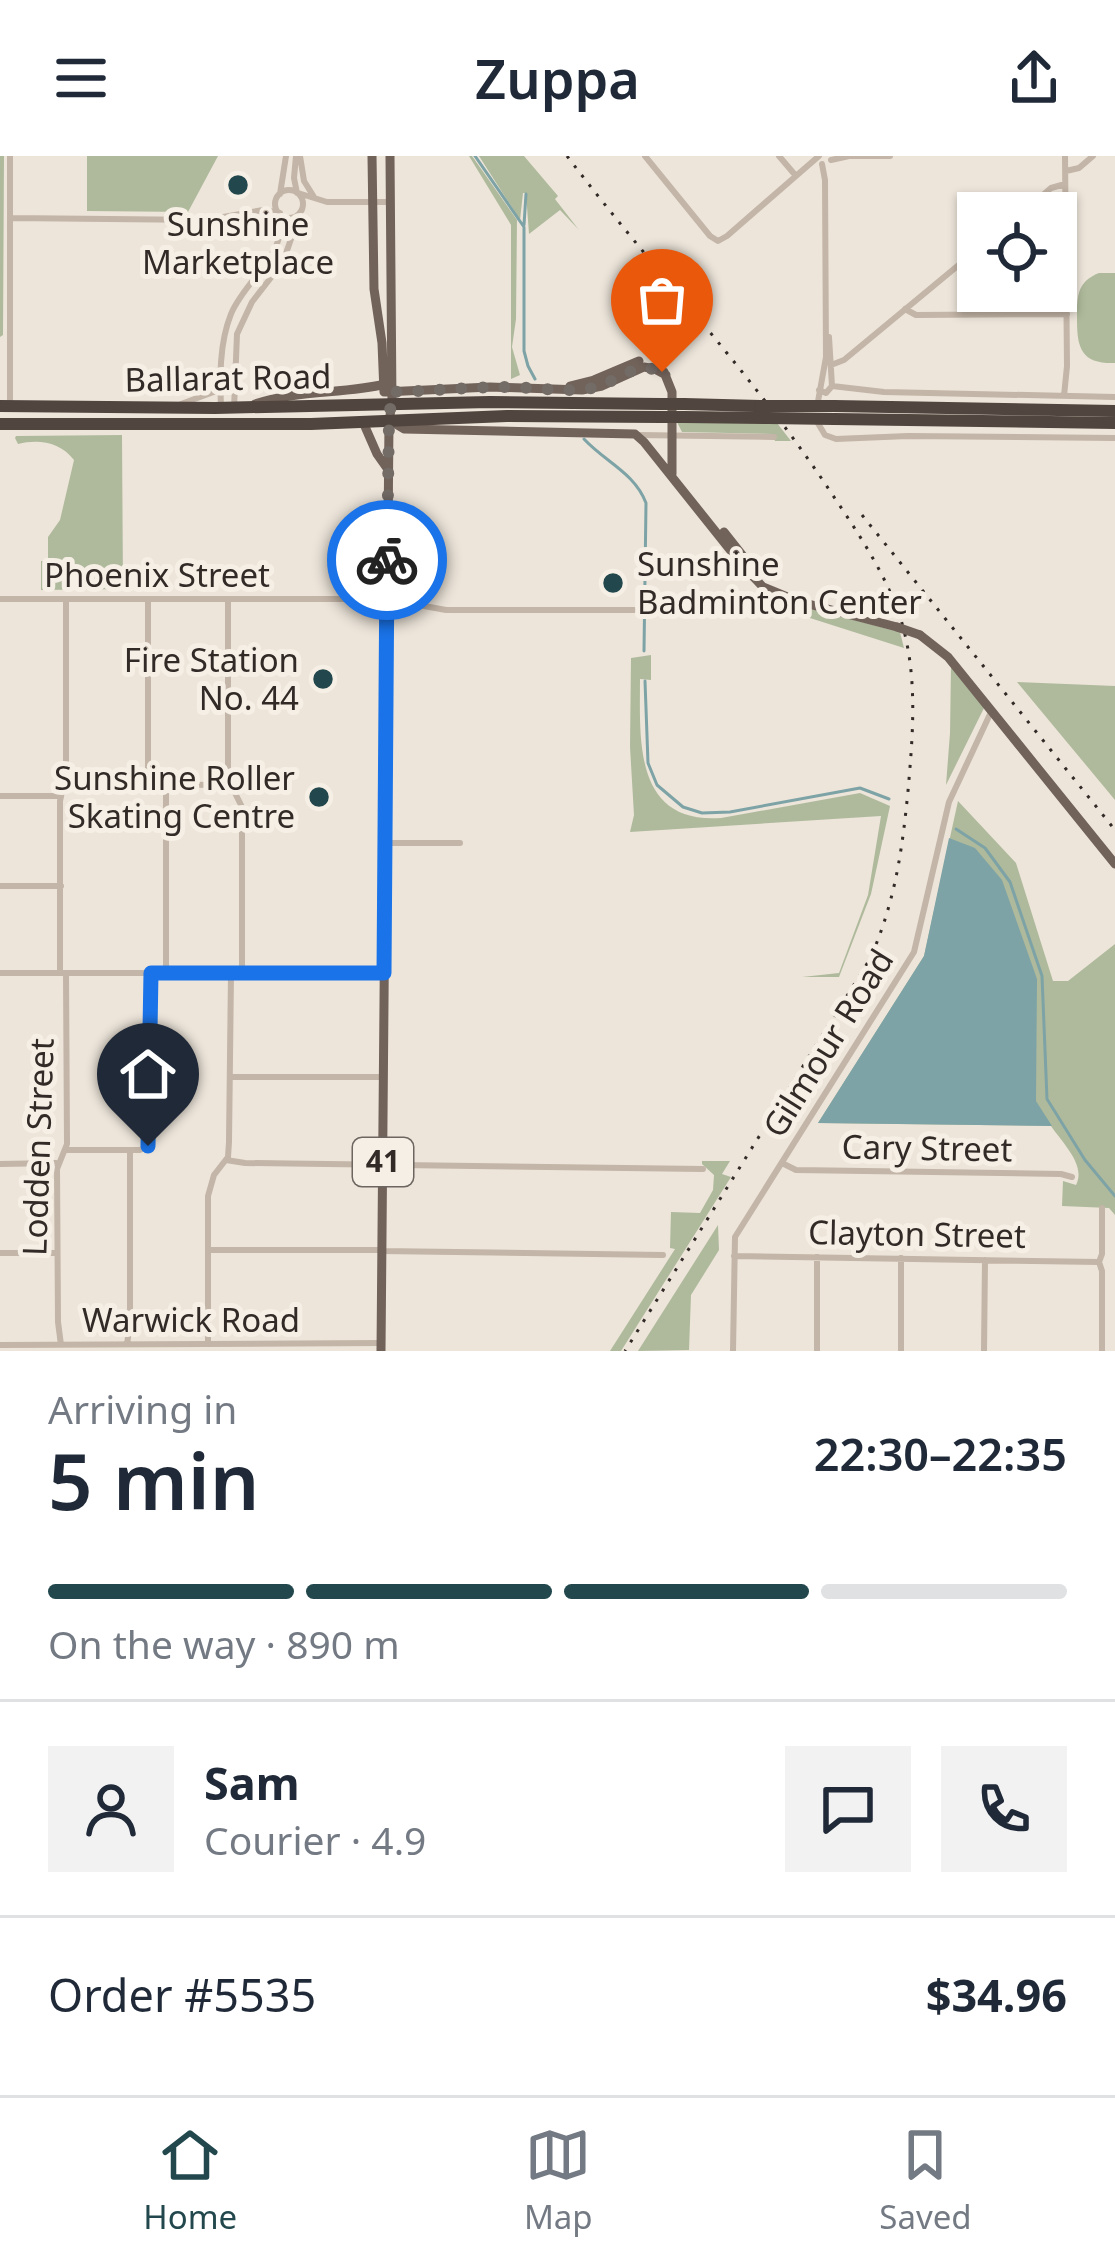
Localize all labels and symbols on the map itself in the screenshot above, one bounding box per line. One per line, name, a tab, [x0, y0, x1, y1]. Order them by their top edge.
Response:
marker: Sunshine Marketplace	[225, 172, 251, 198]
place label: Sunshine Marketplace	[142, 201, 334, 284]
pin	[611, 249, 713, 372]
street label: Ballarat Road	[124, 353, 332, 402]
courier	[327, 500, 447, 620]
place label: Sunshine Badminton Center	[637, 541, 922, 624]
street label: Phoenix Street	[44, 552, 270, 597]
marker: Sunshine Badminton Center	[600, 570, 626, 596]
place label: Fire Station No. 44	[124, 637, 299, 720]
marker: Fire Station No. 44	[310, 666, 336, 692]
place label: Sunshine Roller Skating Centre	[54, 755, 295, 838]
marker: Sunshine Roller Skating Centre	[306, 784, 332, 810]
street label: Gilmour Road	[752, 940, 903, 1145]
pin	[97, 1023, 199, 1146]
street label: Lodden Street	[11, 1037, 64, 1256]
street label: Cary Street	[841, 1124, 1013, 1171]
road number: 41	[353, 1138, 413, 1186]
street label: Clayton Street	[808, 1209, 1026, 1258]
street label: Warwick Road	[82, 1297, 300, 1342]

